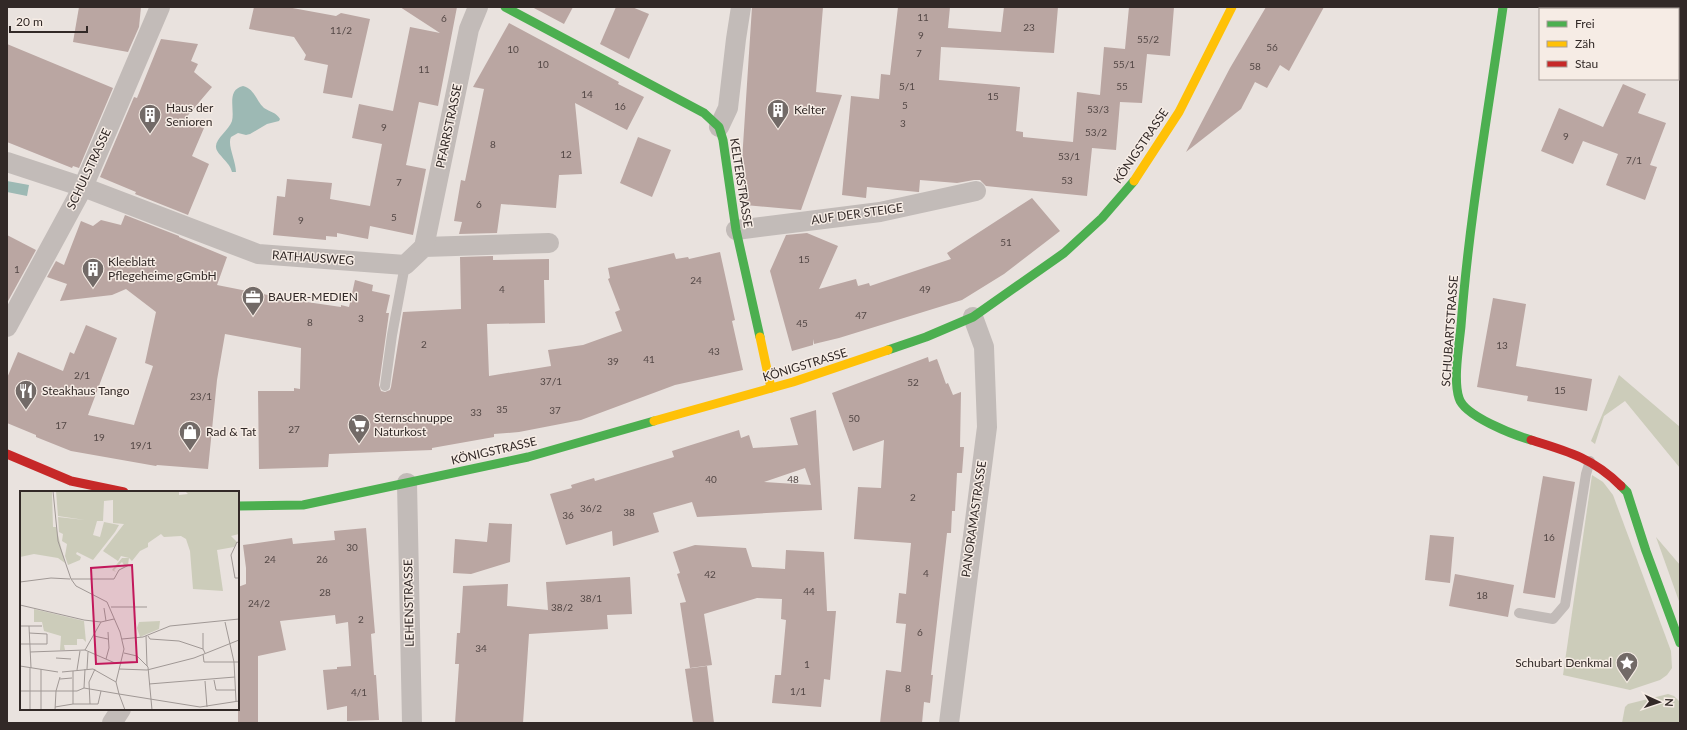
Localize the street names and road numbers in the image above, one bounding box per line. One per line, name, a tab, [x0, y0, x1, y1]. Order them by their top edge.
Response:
street label: PFARRSTRASSE	[432, 82, 465, 169]
street label: KÖNIGSTRASSE	[1110, 105, 1171, 186]
street label: SCHULSTRASSE	[63, 126, 114, 212]
street label: KELTERSTRASSE	[727, 137, 756, 229]
street label: AUF DER STEIGE	[810, 200, 904, 227]
street label: RATHAUSWEG	[272, 247, 355, 268]
street label: SCHUBARTSTRASSE	[1438, 275, 1461, 387]
street label: KÖNIGSTRASSE	[761, 345, 849, 384]
street label: KÖNIGSTRASSE	[450, 433, 538, 468]
street label: PANORAMASTRASSE	[958, 460, 989, 578]
street label: LEHENSTRASSE	[400, 559, 417, 647]

